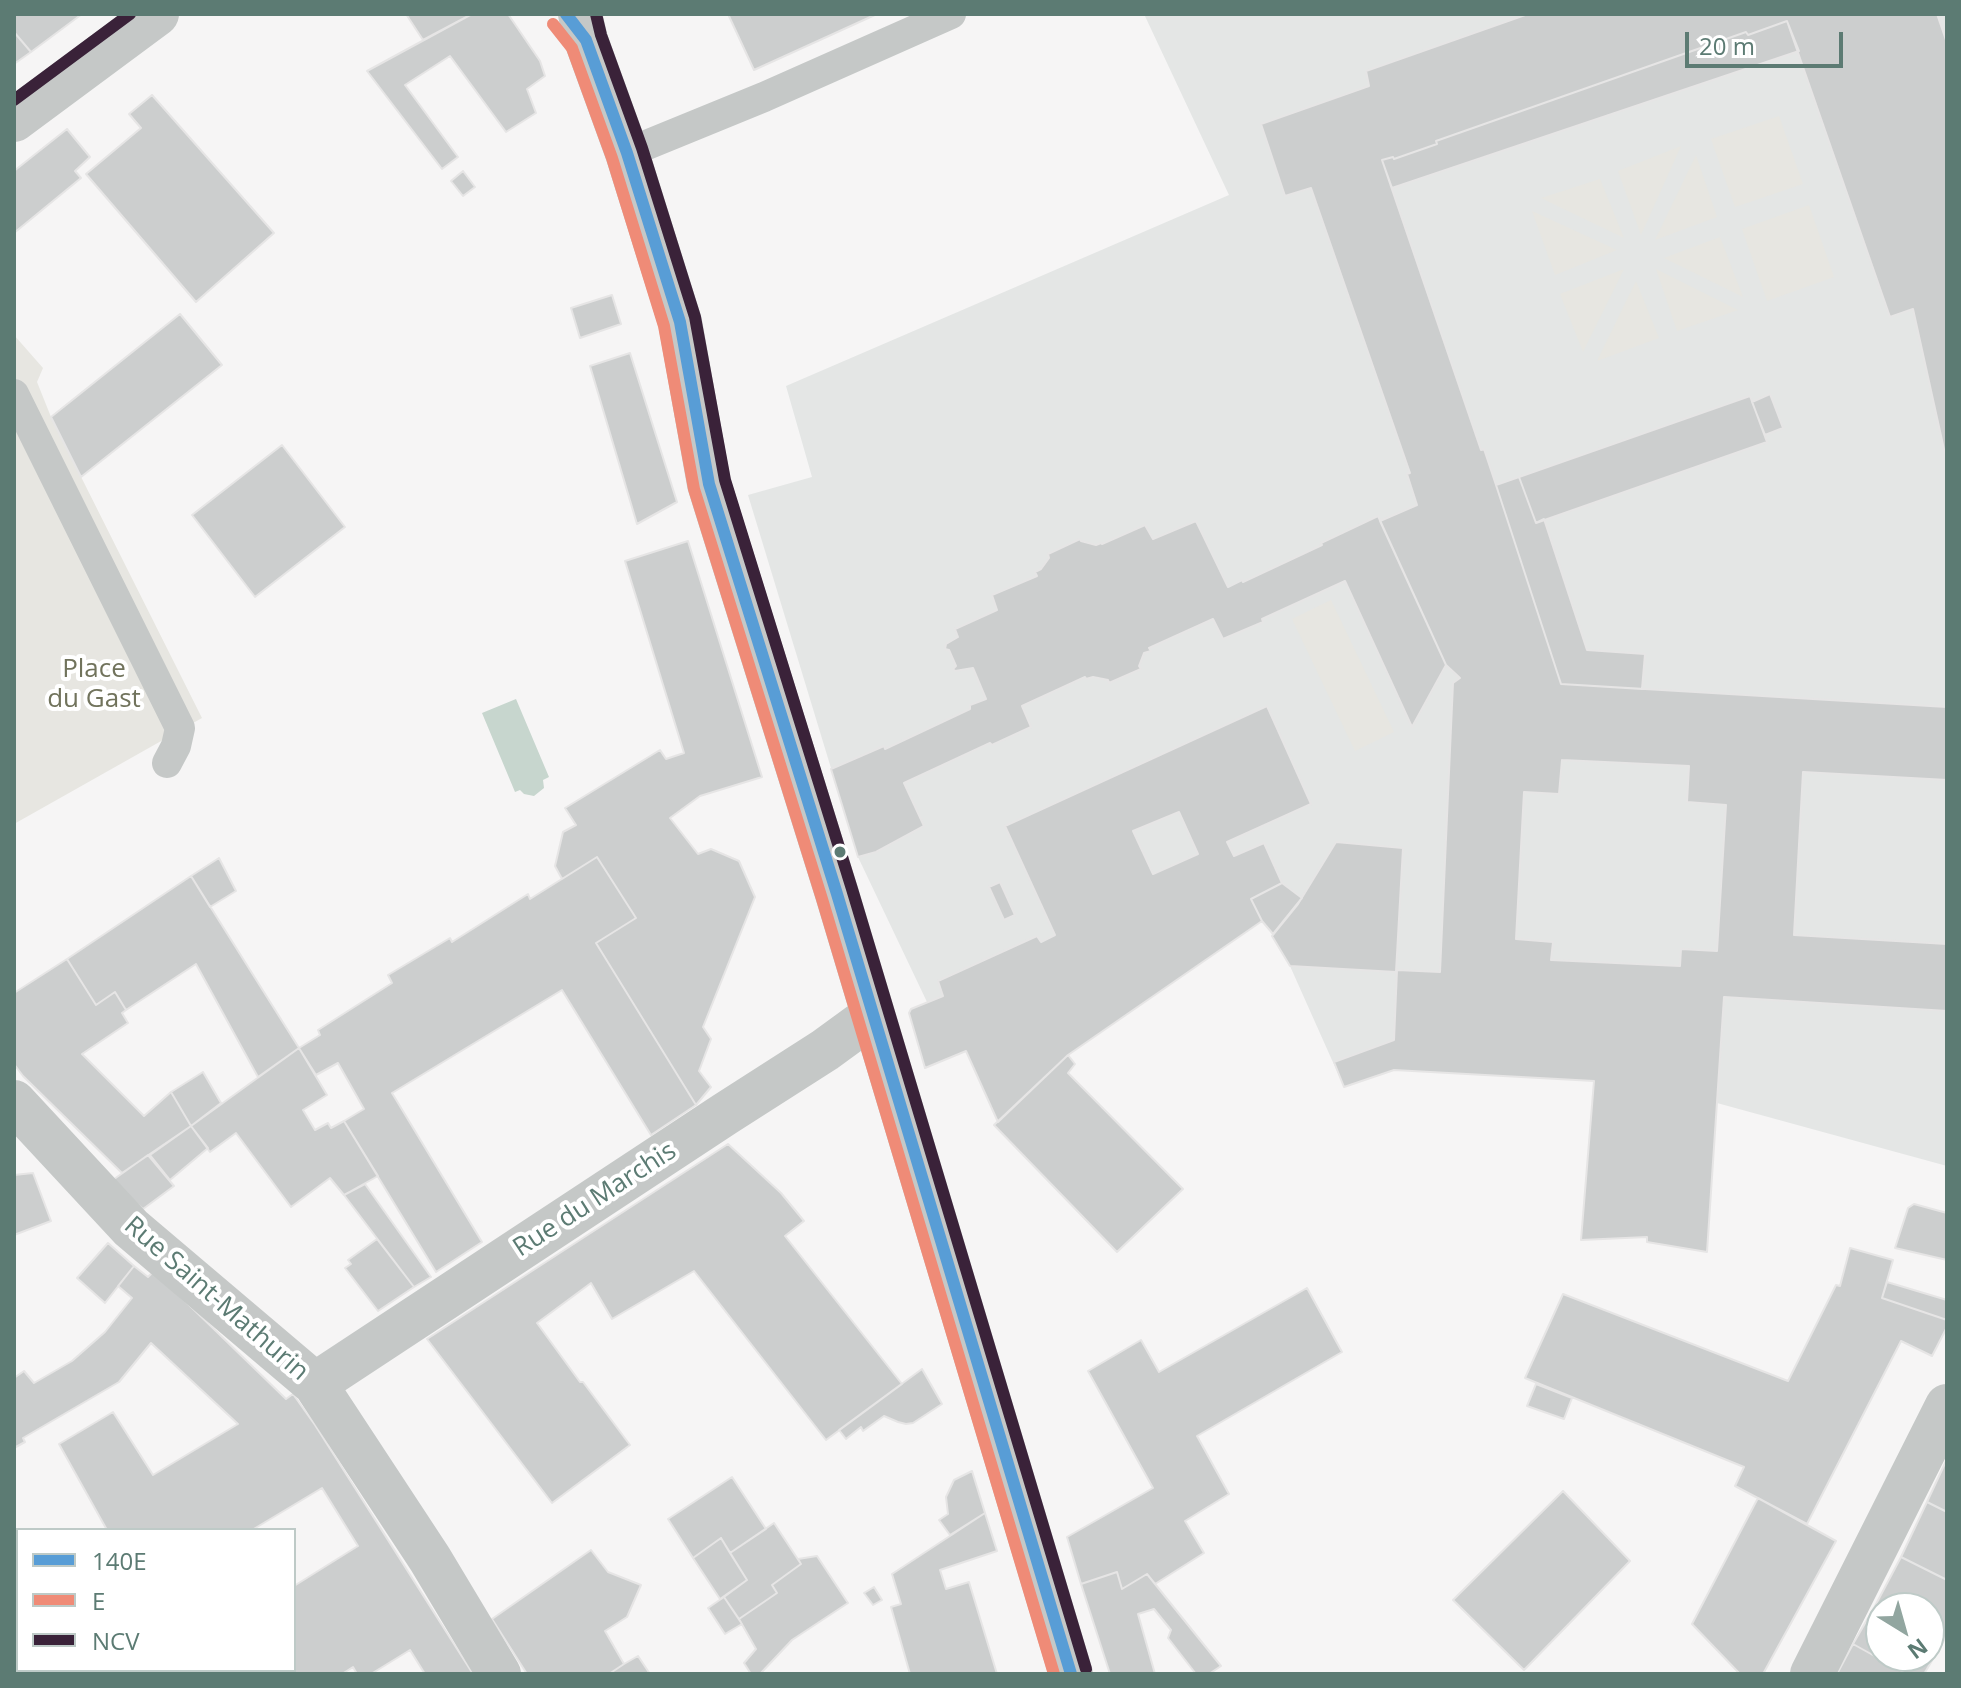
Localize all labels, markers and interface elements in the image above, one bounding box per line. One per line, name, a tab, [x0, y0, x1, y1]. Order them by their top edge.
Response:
scale bar	[1689, 16, 1847, 66]
text: 20 m	[1699, 29, 1755, 62]
park label: Place du Gast	[47, 654, 141, 716]
unlabelled marker	[832, 844, 848, 860]
street label: Rue du Marchis	[508, 1136, 682, 1264]
street label: Rue Saint-Mathurin	[117, 1210, 315, 1388]
legend	[16, 1528, 296, 1672]
text: 140E	[92, 1544, 147, 1577]
text: E	[92, 1584, 105, 1617]
north arrow	[1865, 1592, 1945, 1672]
text: NCV	[92, 1624, 140, 1657]
text: N	[1902, 1632, 1934, 1667]

